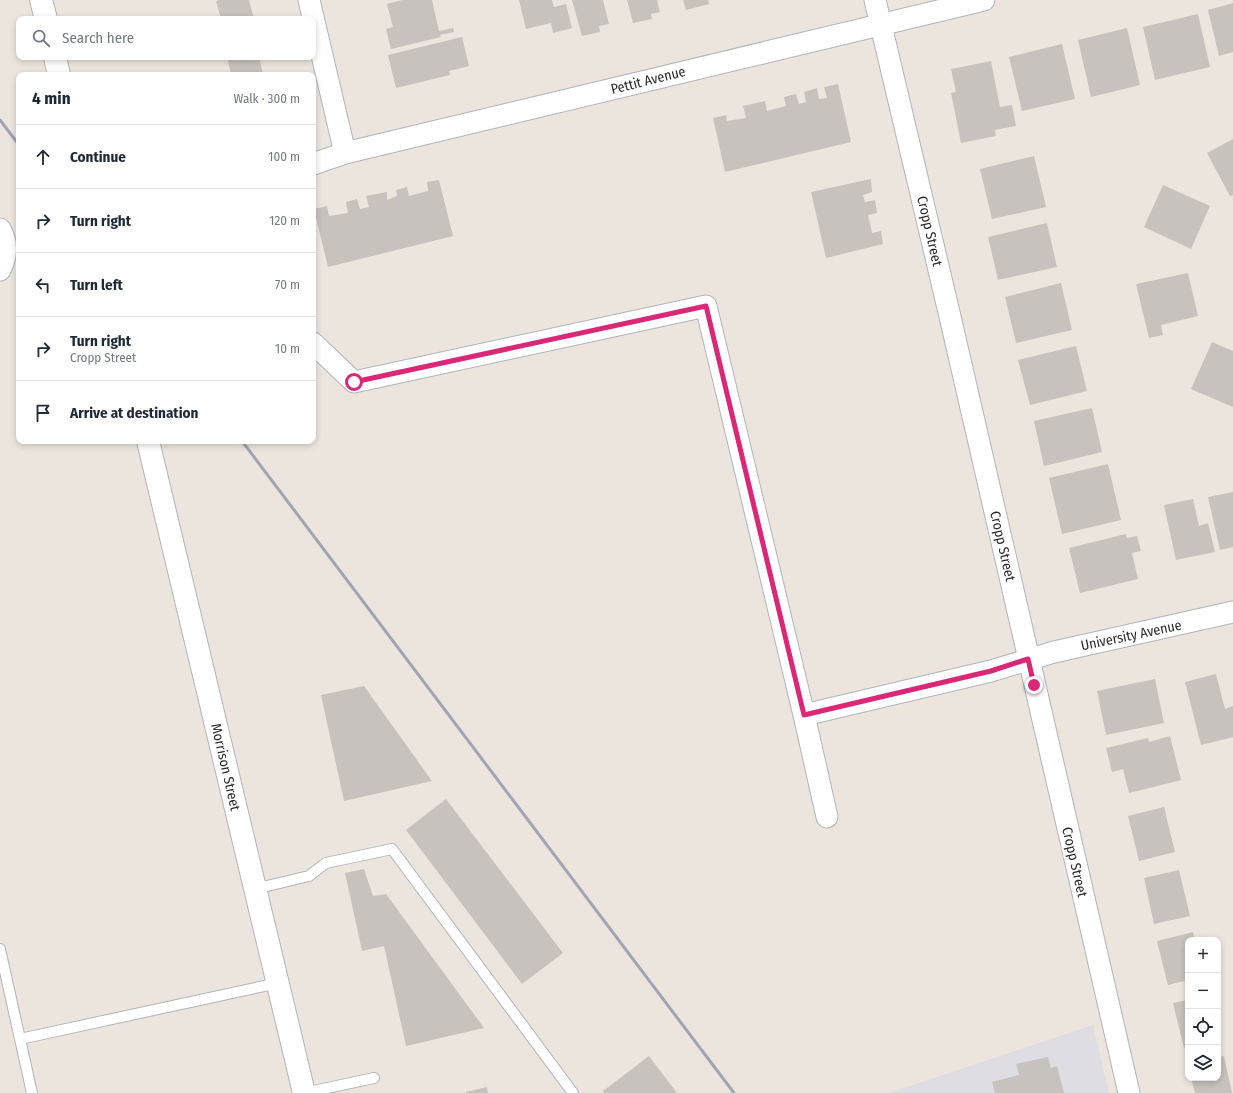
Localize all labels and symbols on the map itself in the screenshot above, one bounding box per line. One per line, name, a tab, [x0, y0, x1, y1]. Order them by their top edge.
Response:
street label: Pettit Avenue	[609, 63, 687, 98]
street label: Cropp Street	[913, 194, 946, 268]
route start	[345, 373, 363, 391]
street label: Cropp Street	[986, 509, 1019, 583]
street label: University Avenue	[1079, 616, 1183, 654]
route end	[1025, 676, 1043, 694]
street label: Morrison Street	[207, 722, 244, 813]
street label: Cropp Street	[1058, 825, 1091, 899]

